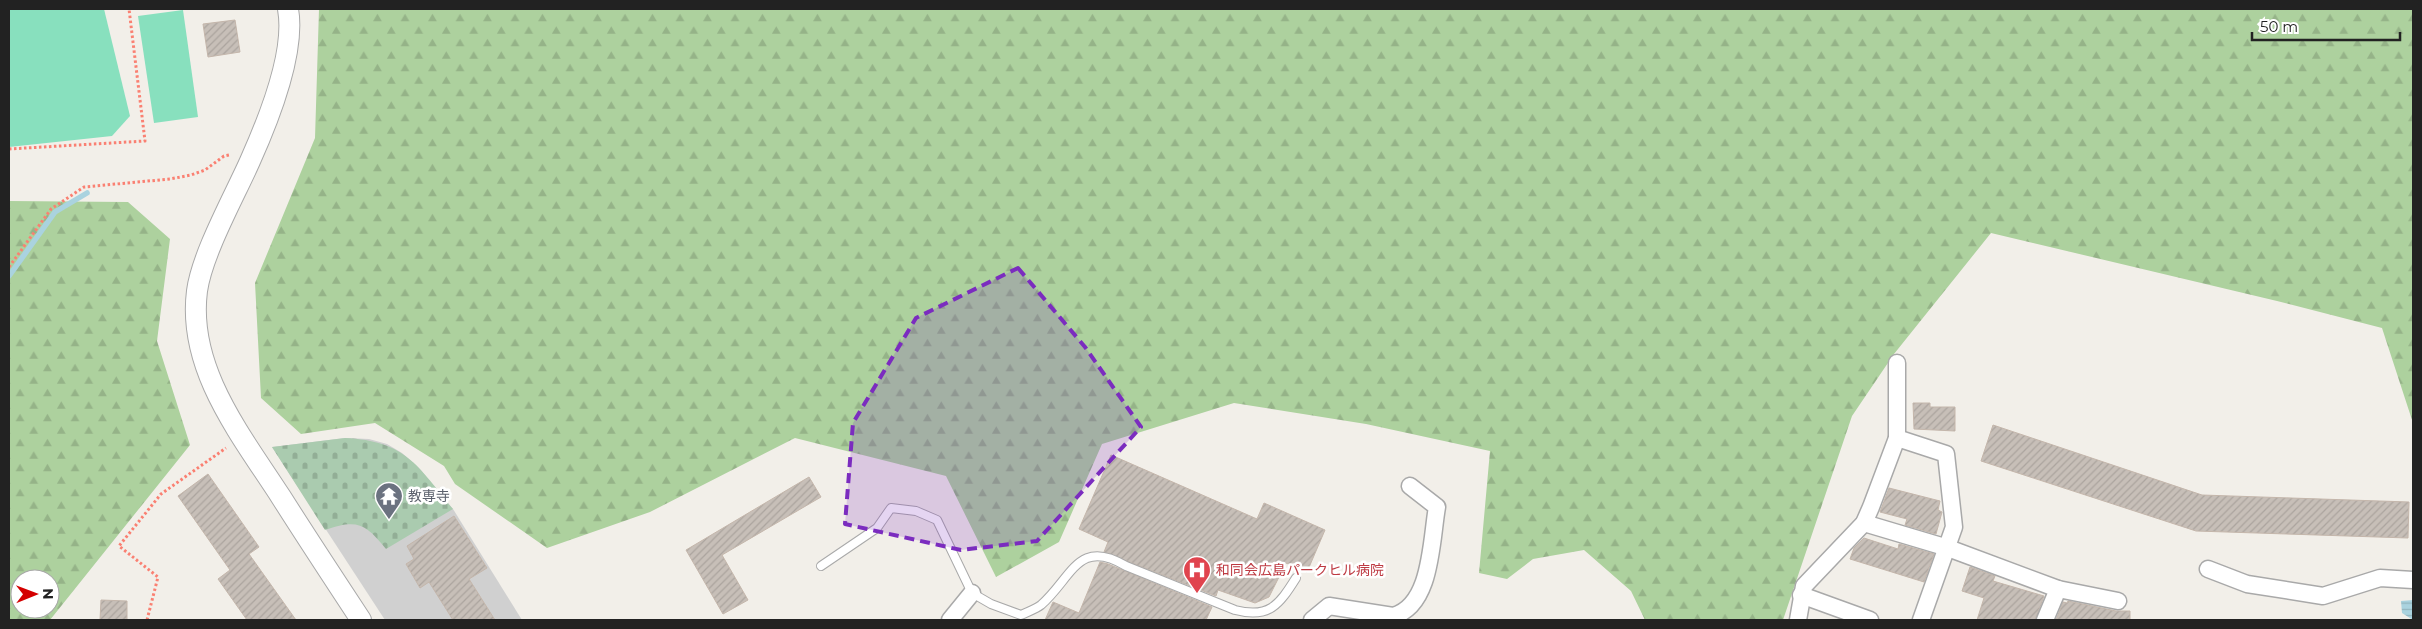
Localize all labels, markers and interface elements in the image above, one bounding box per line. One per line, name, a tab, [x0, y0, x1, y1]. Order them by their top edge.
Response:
scale bar	[2252, 10, 2400, 42]
text: 50 m	[2260, 17, 2298, 36]
temple icon: 教専寺	[374, 481, 404, 520]
place label: 教専寺	[408, 487, 450, 505]
hospital icon: 和同会広島パークヒル病院	[1182, 555, 1212, 594]
place label: 和同会広島パークヒル病院	[1216, 561, 1384, 579]
north arrow	[10, 569, 60, 619]
text: N	[39, 588, 57, 600]

